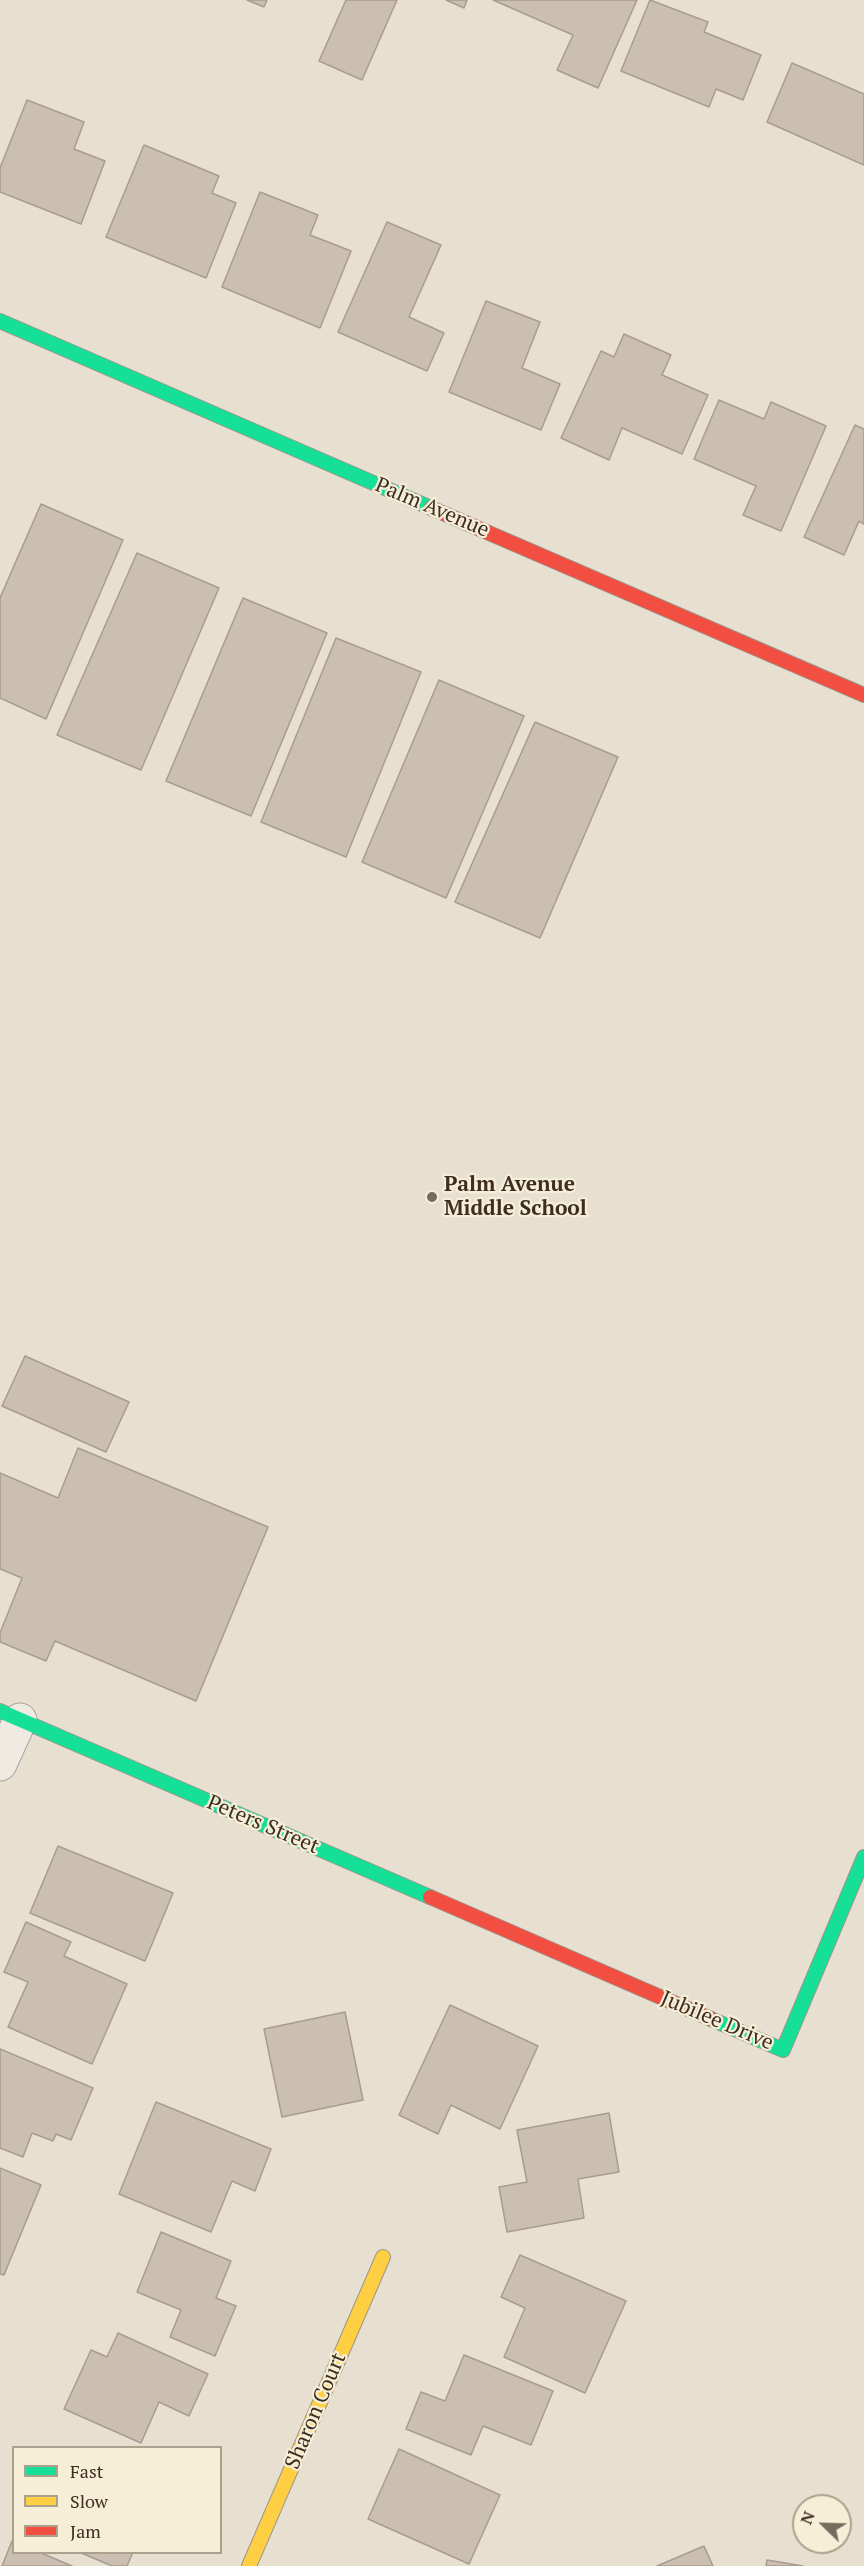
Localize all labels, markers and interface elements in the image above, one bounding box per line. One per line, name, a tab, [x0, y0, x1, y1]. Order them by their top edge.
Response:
street label: Palm Avenue	[371, 473, 493, 543]
place label: Palm Avenue Middle School	[444, 1172, 587, 1222]
marker: Palm Avenue Middle School	[425, 1190, 439, 1204]
street label: Peters Street	[203, 1790, 323, 1860]
street label: Jubilee Drive	[657, 1986, 777, 2056]
street label: Sharon Court	[280, 2349, 352, 2473]
legend	[12, 2446, 222, 2554]
text: Fast	[70, 2459, 103, 2483]
text: Slow	[70, 2489, 108, 2513]
north arrow	[792, 2494, 852, 2554]
text: N	[795, 2508, 820, 2528]
text: Jam	[70, 2519, 101, 2543]

